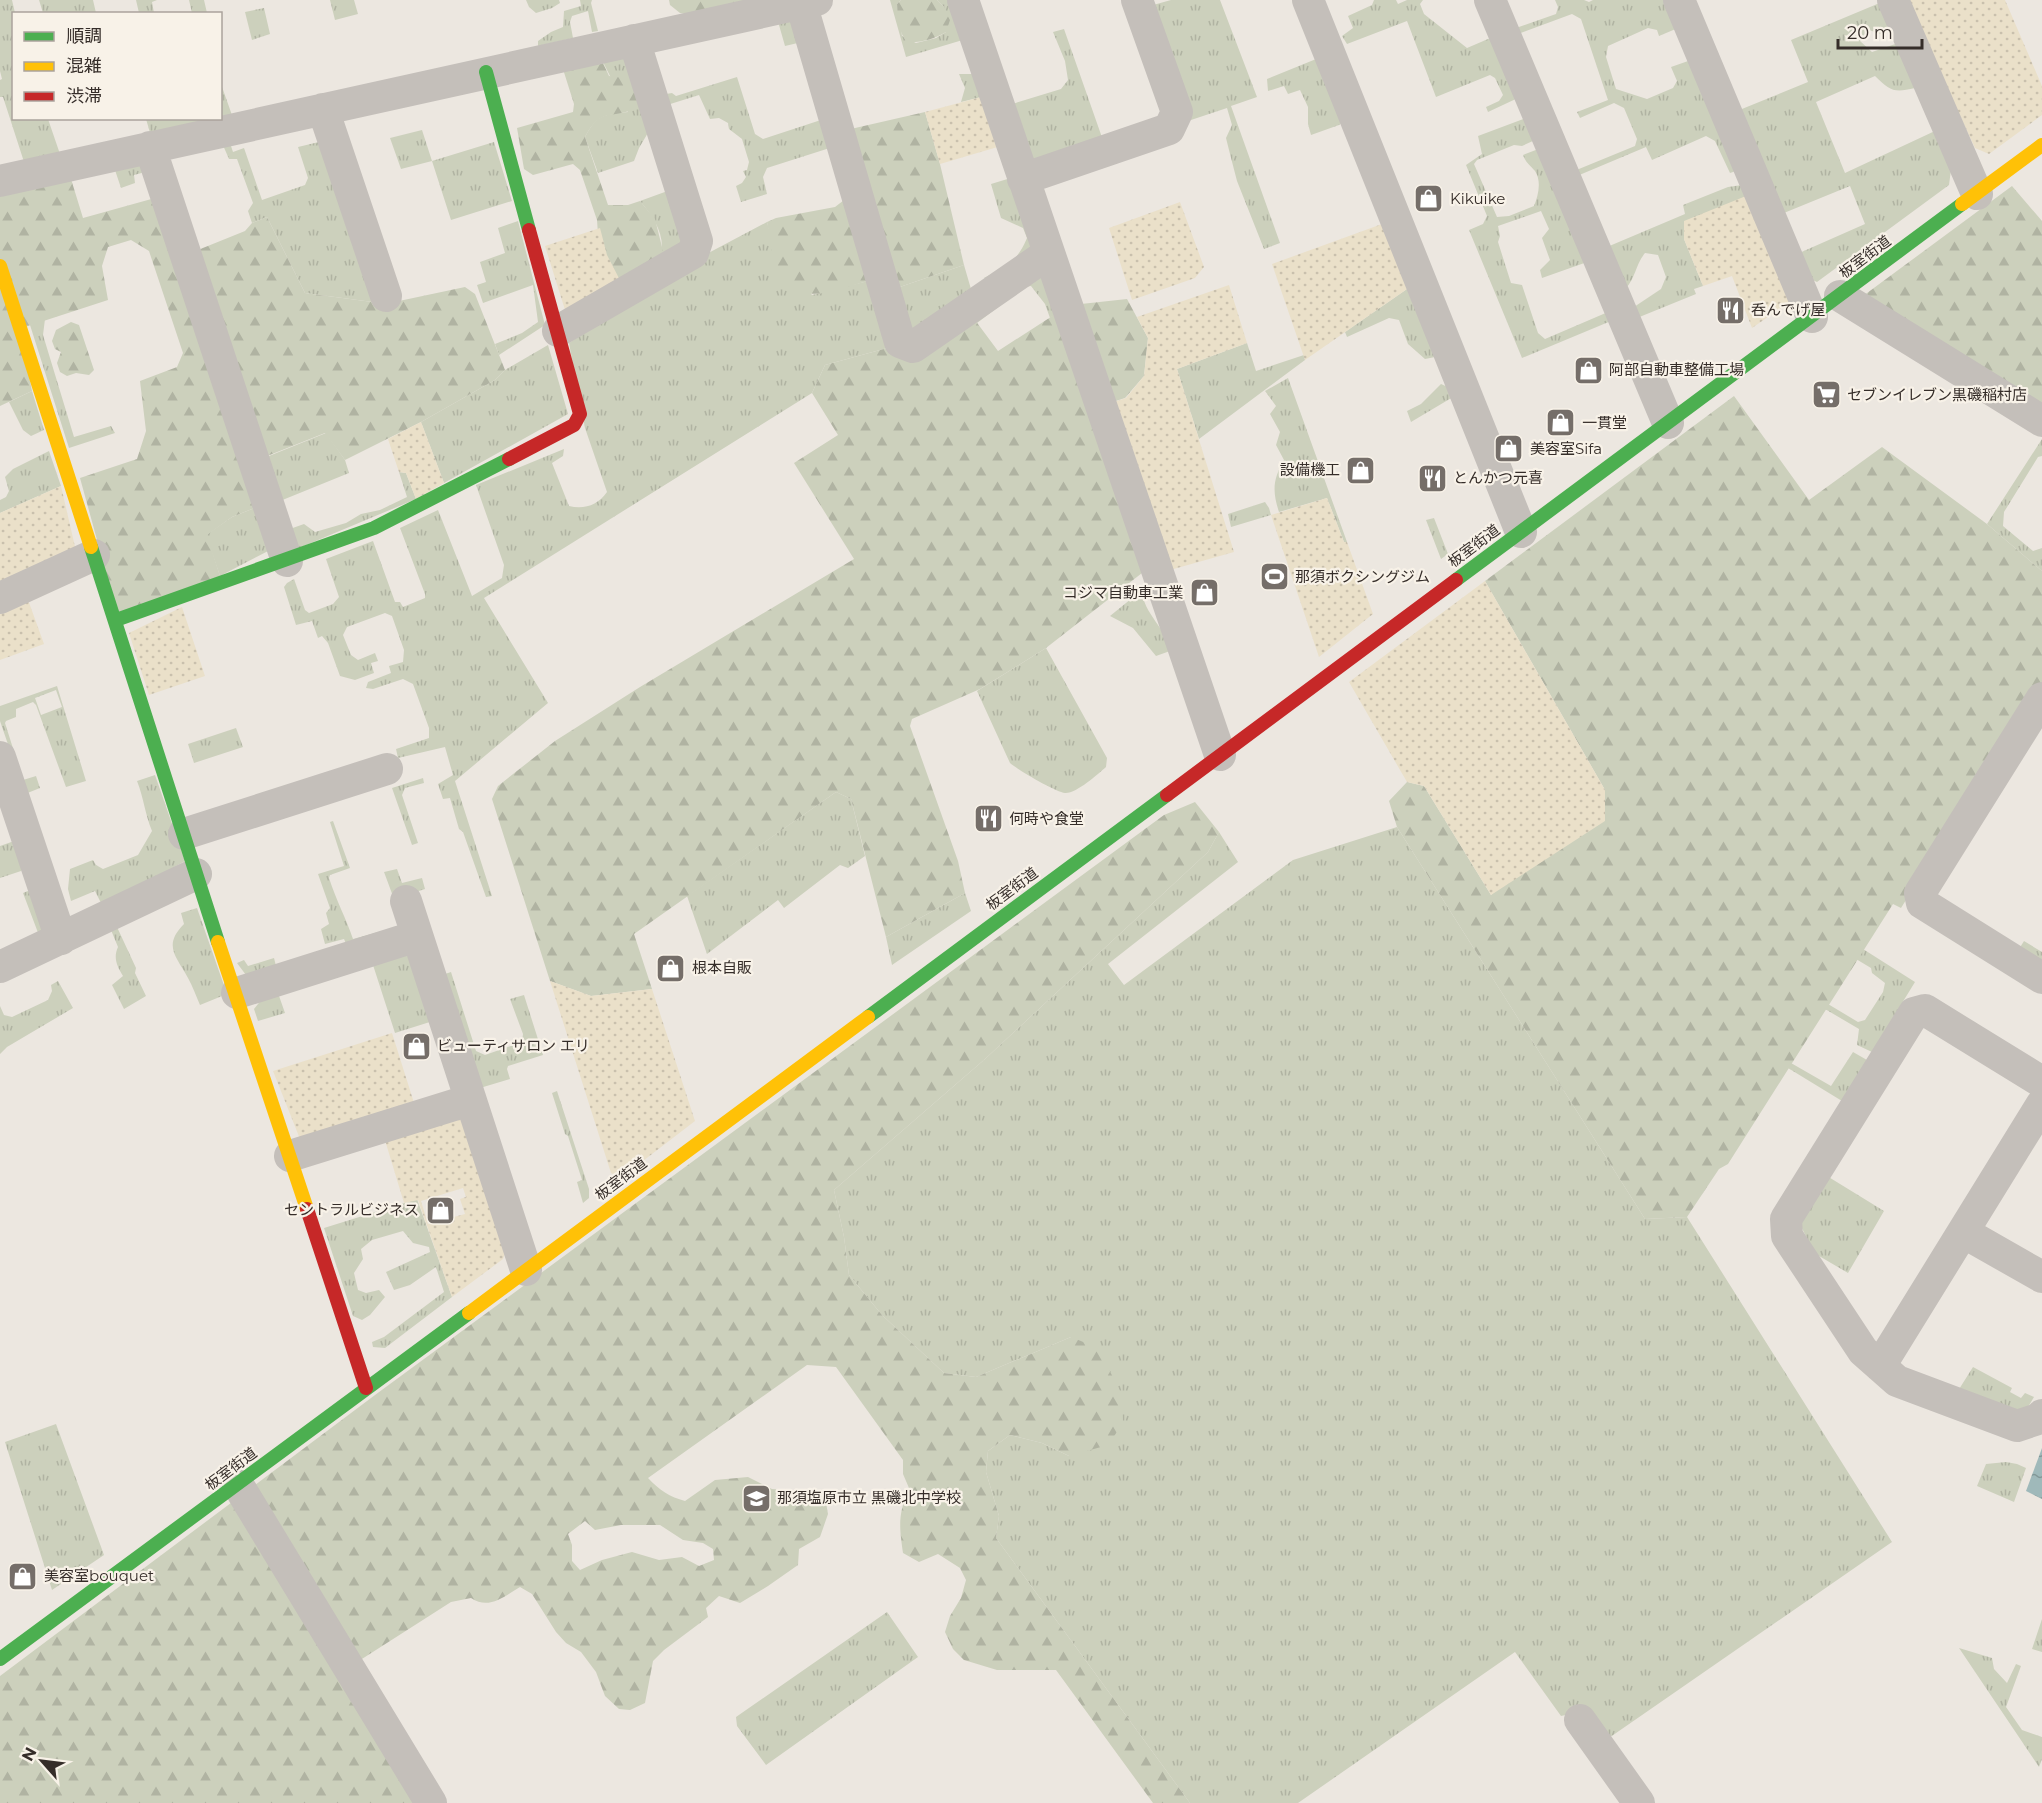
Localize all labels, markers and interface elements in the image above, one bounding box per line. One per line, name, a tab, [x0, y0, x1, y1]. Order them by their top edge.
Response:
legend	[12, 12, 222, 120]
scale bar	[1838, 12, 1922, 50]
text: 20 m	[1847, 22, 1893, 44]
text: 順調	[66, 25, 102, 47]
text: 混雑	[66, 55, 102, 77]
text: 渋滞	[66, 85, 102, 107]
shop icon: Kikuike	[1413, 183, 1445, 215]
place label: Kikuike	[1450, 189, 1505, 208]
street label: 板室街道	[1835, 231, 1894, 282]
restaurant icon: 呑んでげ屋	[1714, 294, 1746, 326]
place label: 呑んでげ屋	[1751, 300, 1825, 319]
shop icon: 阿部自動車整備工場	[1572, 354, 1604, 386]
place label: 阿部自動車整備工場	[1609, 360, 1744, 379]
supermarket icon: セブンイレブン黒磯稲村店	[1810, 379, 1842, 411]
place label: セブンイレブン黒磯稲村店	[1847, 385, 2027, 404]
shop icon: 一貫堂	[1545, 407, 1577, 439]
place label: 一貫堂	[1582, 413, 1627, 432]
shop icon: 美容室Sifa	[1493, 433, 1525, 465]
place label: 美容室Sifa	[1530, 439, 1602, 458]
shop icon: 設備機工	[1345, 454, 1377, 486]
place label: 設備機工	[1280, 460, 1340, 479]
restaurant icon: とんかつ元喜	[1416, 462, 1448, 494]
place label: とんかつ元喜	[1453, 468, 1543, 487]
street label: 板室街道	[1444, 520, 1503, 571]
sports icon: 那須ボクシングジム	[1258, 561, 1290, 593]
place label: 那須ボクシングジム	[1295, 567, 1430, 586]
shop icon: コジマ自動車工業	[1188, 577, 1220, 609]
place label: コジマ自動車工業	[1063, 583, 1183, 602]
restaurant icon: 何時や食堂	[972, 803, 1004, 835]
place label: 何時や食堂	[1009, 809, 1084, 828]
street label: 板室街道	[982, 863, 1041, 914]
shop icon: 根本自販	[655, 952, 687, 984]
place label: 根本自販	[692, 958, 752, 977]
shop icon: ビューティサロン エリ	[400, 1030, 432, 1062]
place label: ビューティサロン エリ	[437, 1036, 590, 1055]
street label: 板室街道	[591, 1153, 650, 1204]
shop icon: セントラルビジネス	[424, 1194, 456, 1226]
place label: セントラルビジネス	[284, 1200, 419, 1219]
street label: 板室街道	[201, 1443, 260, 1494]
school or university icon: 那須塩原市立 黒磯北中学校	[740, 1482, 772, 1514]
place label: 那須塩原市立 黒磯北中学校	[777, 1488, 961, 1507]
shop icon: 美容室bouquet	[7, 1560, 39, 1592]
place label: 美容室bouquet	[44, 1566, 154, 1585]
north arrow	[12, 1731, 72, 1791]
text: N	[18, 1744, 41, 1764]

